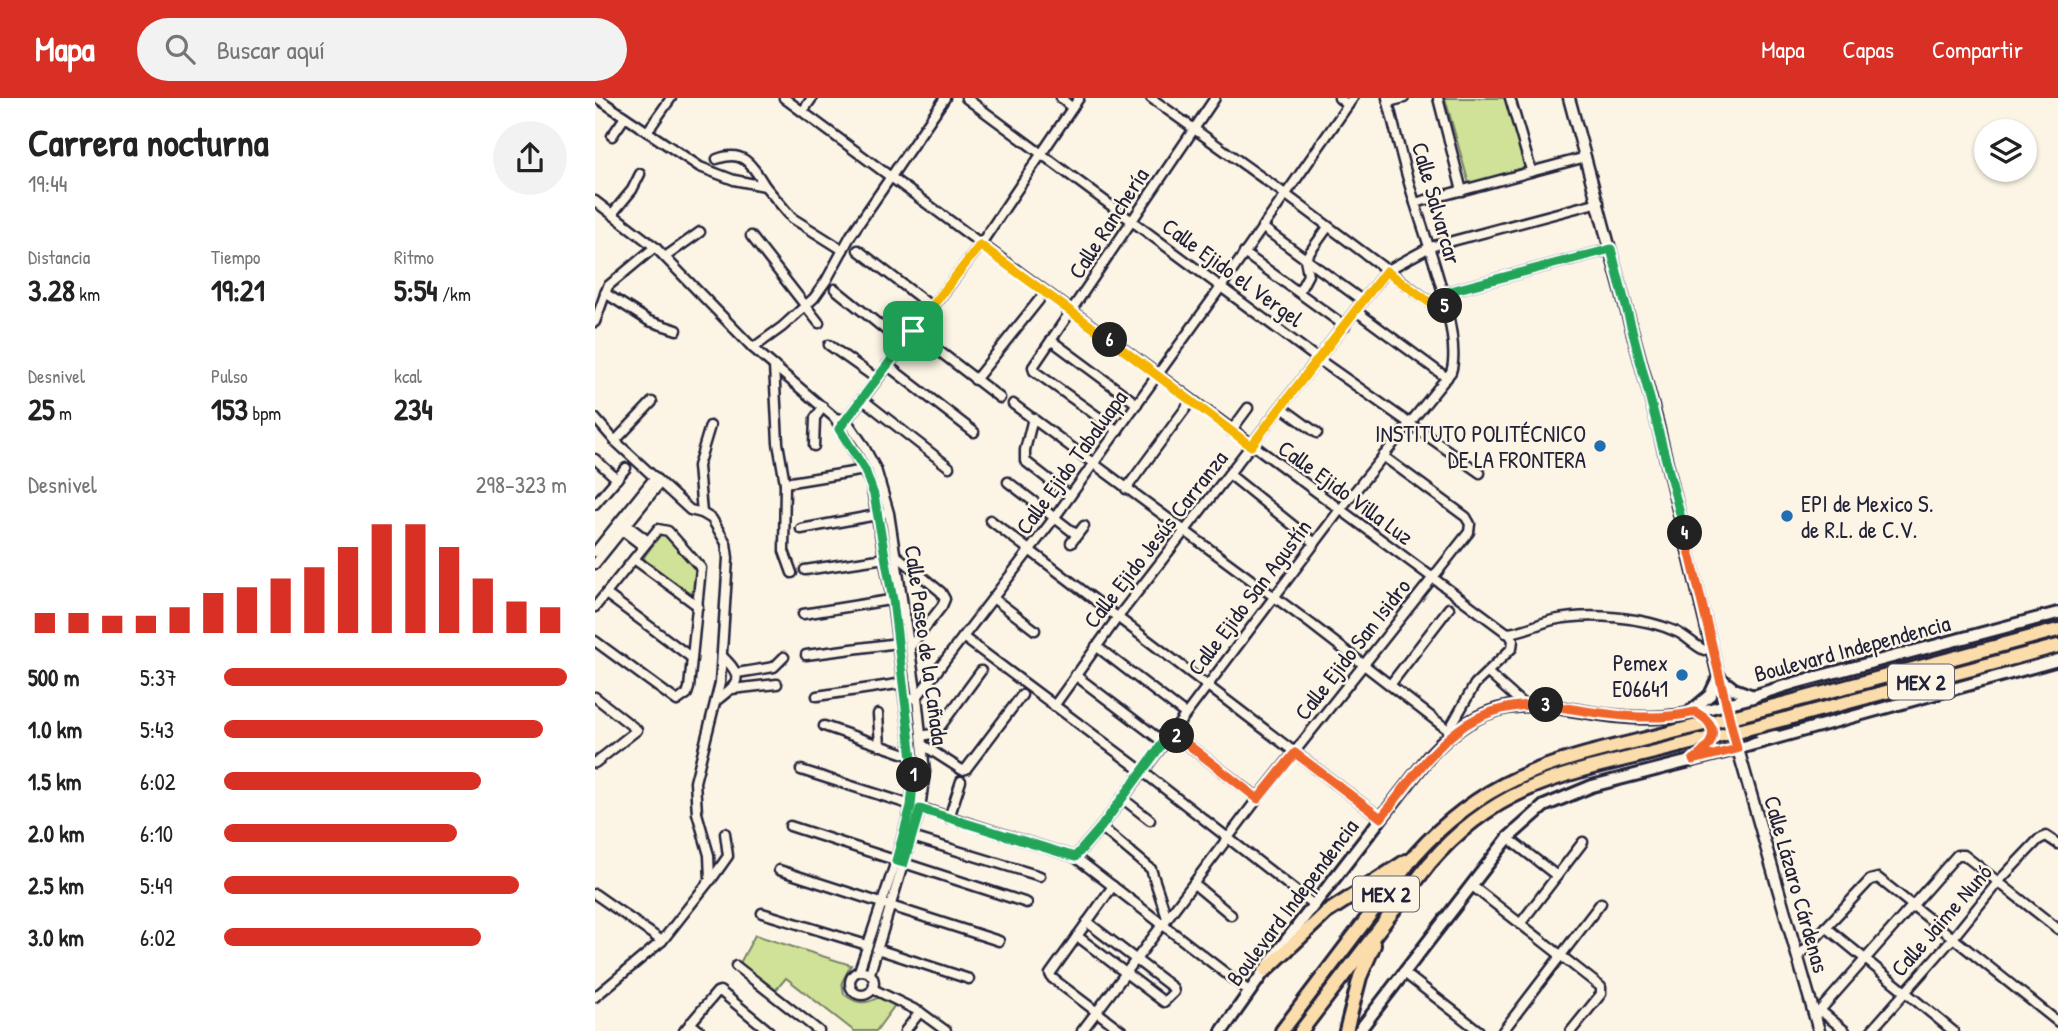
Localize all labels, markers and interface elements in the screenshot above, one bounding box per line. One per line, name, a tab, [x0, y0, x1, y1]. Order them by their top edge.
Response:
search box	[137, 18, 627, 81]
text: Mapa	[35, 27, 95, 71]
icon: search	[161, 30, 199, 68]
text: Buscar aquí	[217, 32, 325, 67]
text: Mapa	[1761, 33, 1805, 65]
text: Capas	[1843, 33, 1894, 65]
text: Compartir	[1932, 33, 2023, 65]
text: Carrera nocturna	[28, 116, 269, 168]
map controls	[1974, 119, 2037, 182]
button: layers	[1974, 119, 2037, 182]
button: share	[493, 121, 567, 195]
street label: Calle Salvarcar	[1405, 138, 1469, 268]
street label: Calle Ranchería	[1061, 161, 1155, 285]
text: 19:44	[28, 168, 67, 199]
street label: Calle Ejido el Vergel	[1156, 210, 1310, 334]
text: Distancia	[28, 244, 90, 270]
text: Tiempo	[211, 244, 260, 270]
text: Ritmo	[394, 244, 434, 270]
text: 3.28	[28, 270, 75, 310]
text: 19:21	[211, 270, 265, 310]
text: 5:54	[394, 270, 438, 310]
text: km	[75, 281, 100, 307]
text: /km	[438, 281, 471, 307]
pin: 5	[1427, 288, 1463, 324]
text: 5	[1440, 292, 1449, 318]
pin	[883, 301, 943, 361]
icon: arrive	[894, 312, 932, 350]
pin: 6	[1093, 322, 1127, 358]
text: 6	[1106, 326, 1113, 352]
text: Desnivel	[28, 363, 85, 389]
text: Pulso	[211, 363, 248, 389]
text: kcal	[394, 363, 422, 389]
street label: Calle Ejido Tabaluapa	[1008, 383, 1134, 541]
text: 25	[28, 389, 55, 429]
text: 153	[211, 389, 248, 429]
text: 234	[394, 389, 433, 429]
text: m	[55, 400, 72, 426]
text: bpm	[248, 400, 281, 426]
place label: INSTITUTO POLITÉCNICO DE LA FRONTERA	[1375, 418, 1586, 475]
street label: Calle Ejido Villa Luz	[1272, 432, 1420, 552]
marker: INSTITUTO POLITÉCNICO DE LA FRONTERA	[1592, 438, 1608, 454]
street label: Calle Ejido Jesús Carranza	[1076, 444, 1234, 634]
text: Desnivel	[28, 469, 97, 500]
text: 298–323 m	[476, 469, 567, 500]
place label: EPI de Mexico S. de R.L. de C.V.	[1801, 488, 1934, 545]
marker: EPI de Mexico S. de R.L. de C.V.	[1779, 508, 1795, 524]
street label: Calle Ejido San Agustín	[1180, 512, 1318, 682]
pin: 4	[1667, 516, 1703, 550]
text: 4	[1681, 519, 1688, 545]
street label: Calle Paseo de la Cañada	[898, 543, 956, 747]
street label: Calle Ejido San Isidro	[1287, 572, 1417, 726]
street label: Boulevard Independencia	[1751, 607, 1953, 689]
place label: Pemex E06641	[1612, 647, 1668, 704]
text: 500 m	[28, 662, 79, 693]
text: 5:37	[140, 662, 177, 693]
road number: MEX 2	[1888, 664, 1954, 700]
marker: Pemex E06641	[1674, 667, 1690, 683]
pin: 3	[1529, 688, 1563, 722]
text: 3	[1541, 691, 1550, 717]
text: 1.0 km	[28, 714, 82, 745]
text: 5:43	[140, 714, 174, 745]
pin: 2	[1159, 718, 1195, 754]
text: 2	[1172, 722, 1181, 748]
pin: 1	[897, 758, 931, 792]
text: 1	[910, 761, 917, 787]
text: 1.5 km	[28, 766, 81, 797]
text: 6:02	[140, 766, 176, 797]
street label: Calle Lázaro Cárdenas	[1757, 792, 1837, 976]
street label: Boulevard Independencia	[1219, 812, 1365, 992]
text: 2.0 km	[28, 818, 84, 849]
text: 6:10	[140, 818, 173, 849]
street label: Calle Jaime Nunó	[1883, 857, 1999, 983]
text: 2.5 km	[28, 870, 84, 901]
text: 5:49	[140, 870, 172, 901]
road number: MEX 2	[1353, 876, 1419, 912]
text: 3.0 km	[28, 922, 84, 953]
text: 6:02	[140, 922, 176, 953]

